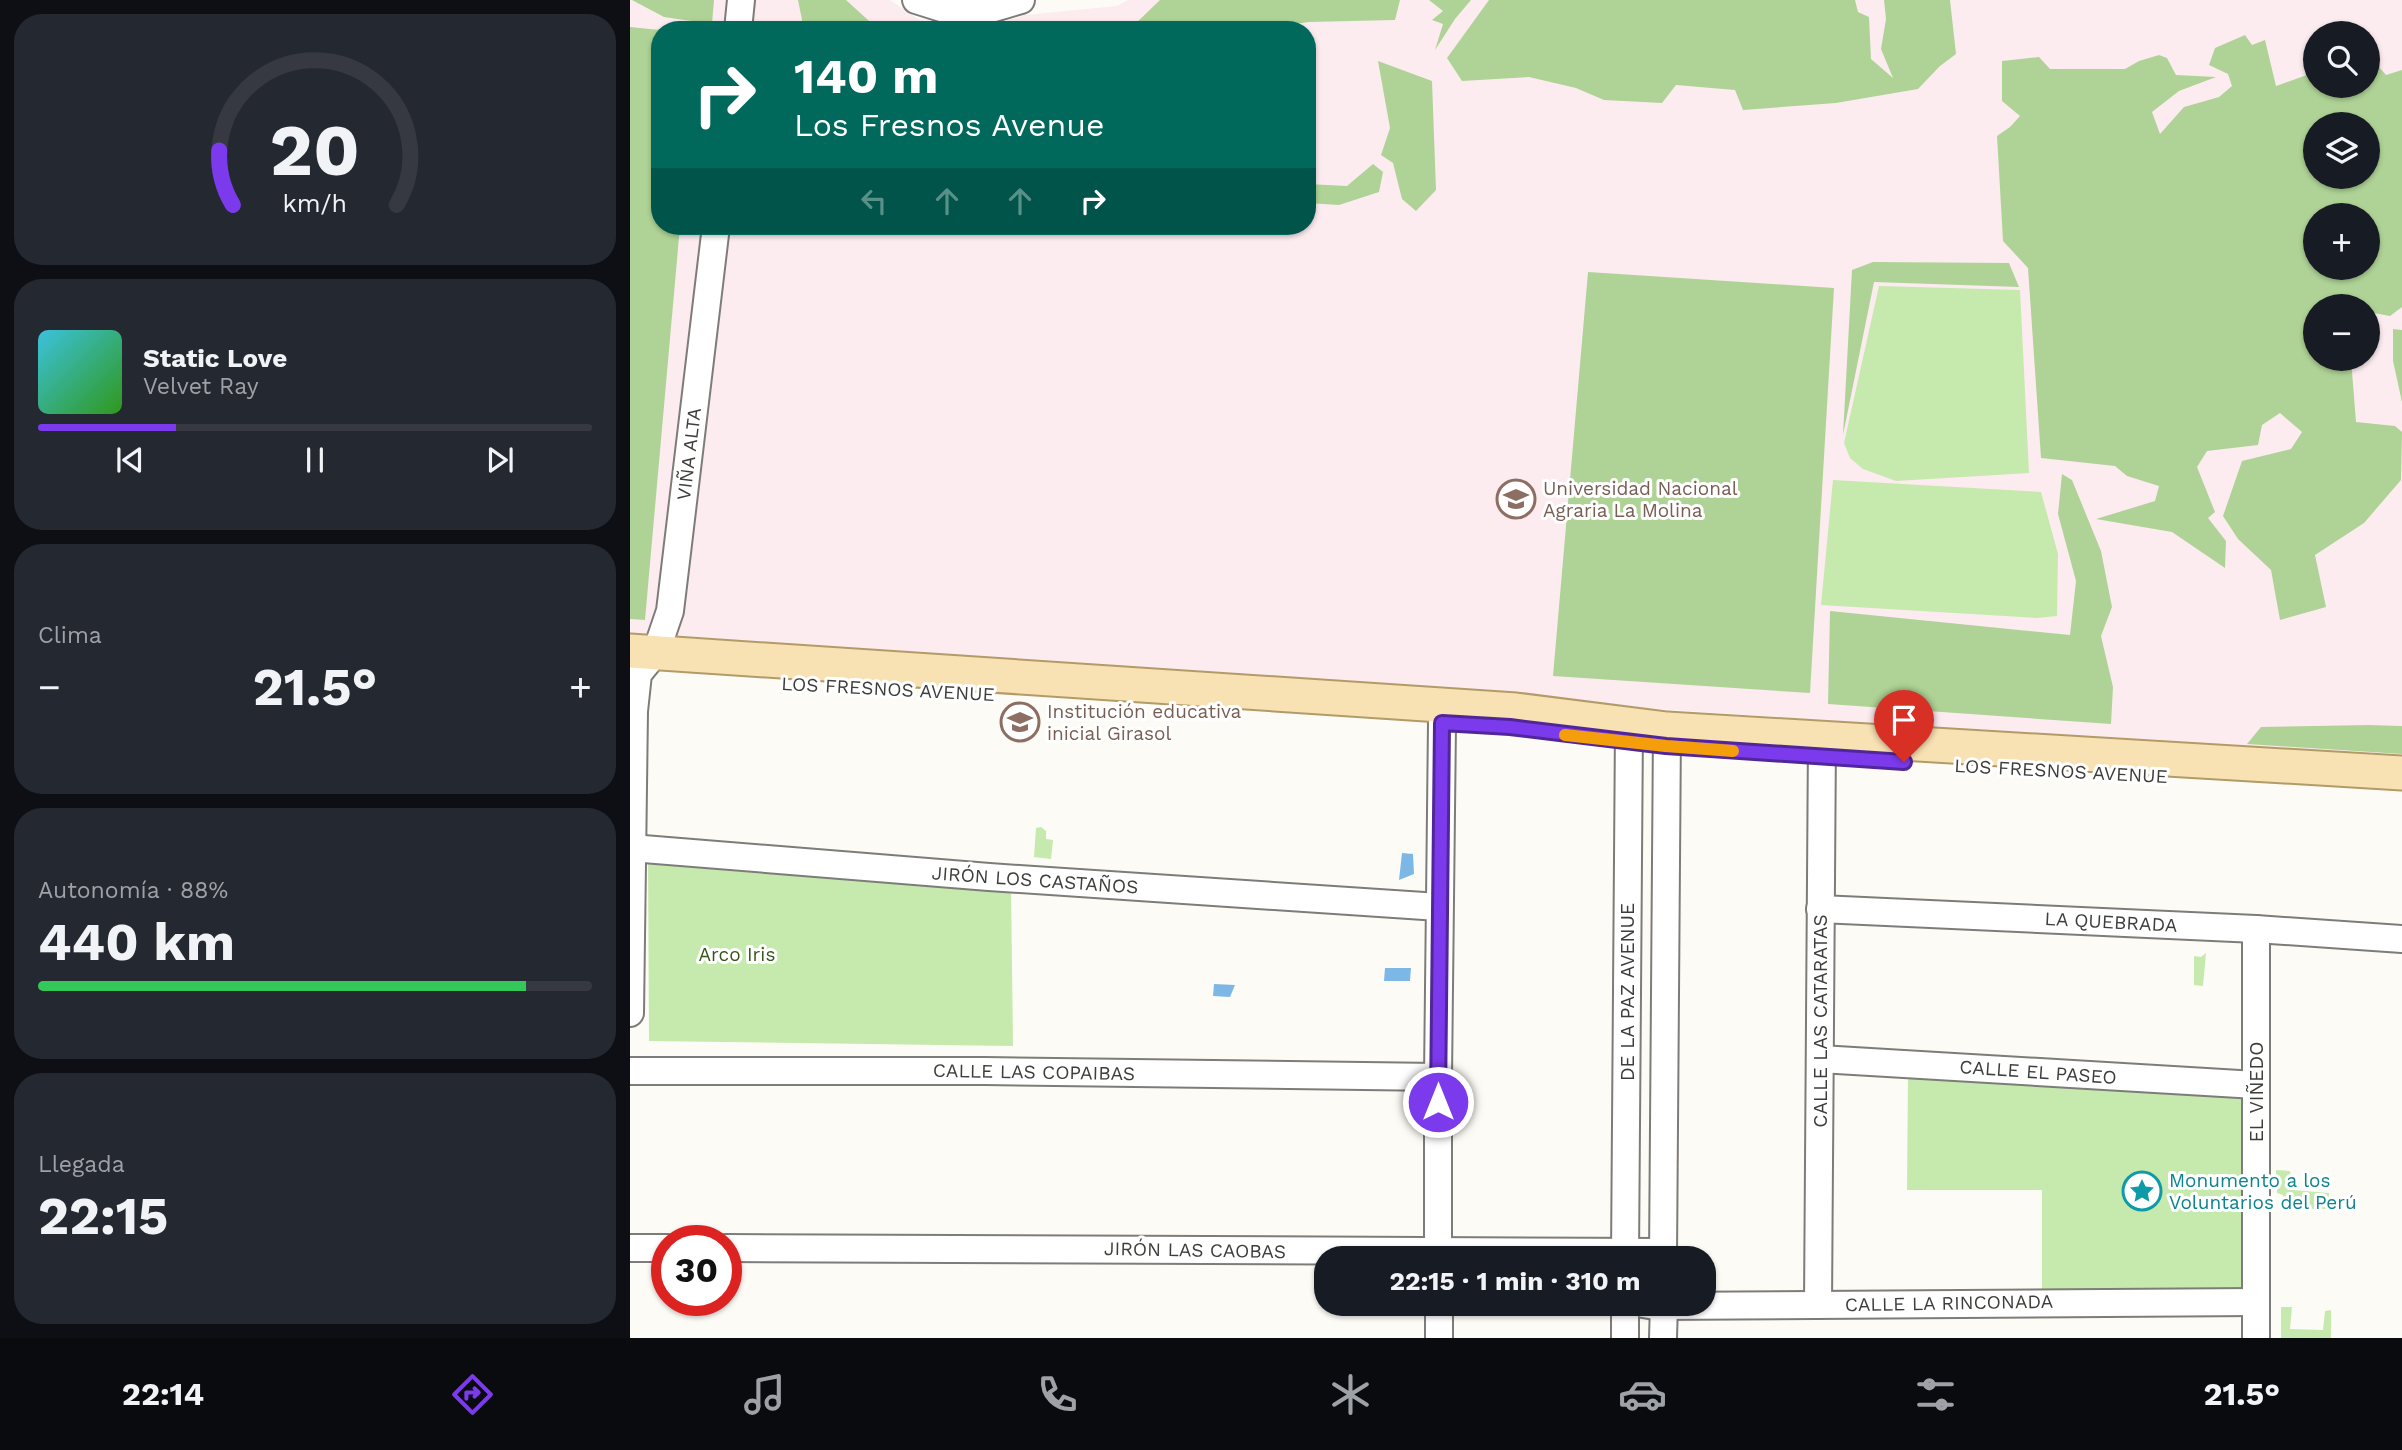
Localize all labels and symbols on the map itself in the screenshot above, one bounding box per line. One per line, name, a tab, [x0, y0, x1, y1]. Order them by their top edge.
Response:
street label: VIÑA ALTA	[672, 406, 706, 502]
place label: Universidad Nacional Agraria La Molina	[1543, 477, 1738, 522]
school or university icon: Universidad Nacional Agraria La Molina	[1495, 478, 1537, 520]
street label: LOS FRESNOS AVENUE	[781, 672, 995, 706]
pin	[1874, 690, 1934, 762]
place label: Institución educativa inicial Girasol	[1047, 700, 1242, 745]
school or university icon: Institución educativa inicial Girasol	[999, 701, 1041, 743]
street label: LOS FRESNOS AVENUE	[1954, 754, 2168, 788]
street label: JIRÓN LOS CASTAÑOS	[931, 861, 1139, 899]
street label: DE LA PAZ AVENUE	[1616, 903, 1639, 1081]
street label: LA QUEBRADA	[2044, 907, 2178, 937]
street label: CALLE LAS CATARATAS	[1809, 914, 1832, 1128]
park label: Arco Iris	[699, 943, 775, 966]
street label: EL VIÑEDO	[2245, 1042, 2268, 1142]
street label: CALLE EL PASEO	[1959, 1055, 2117, 1089]
street label: CALLE LAS COPAIBAS	[933, 1059, 1135, 1085]
position arrow	[1401, 1065, 1475, 1139]
place label: Monumento a los Voluntarios del Perú	[2169, 1169, 2357, 1214]
place icon: Monumento a los Voluntarios del Perú	[2121, 1170, 2163, 1212]
speed limit sign: 30	[651, 1225, 742, 1316]
street label: JIRÓN LAS CAOBAS	[1104, 1237, 1286, 1263]
street label: CALLE LA RINCONADA	[1845, 1290, 2054, 1316]

